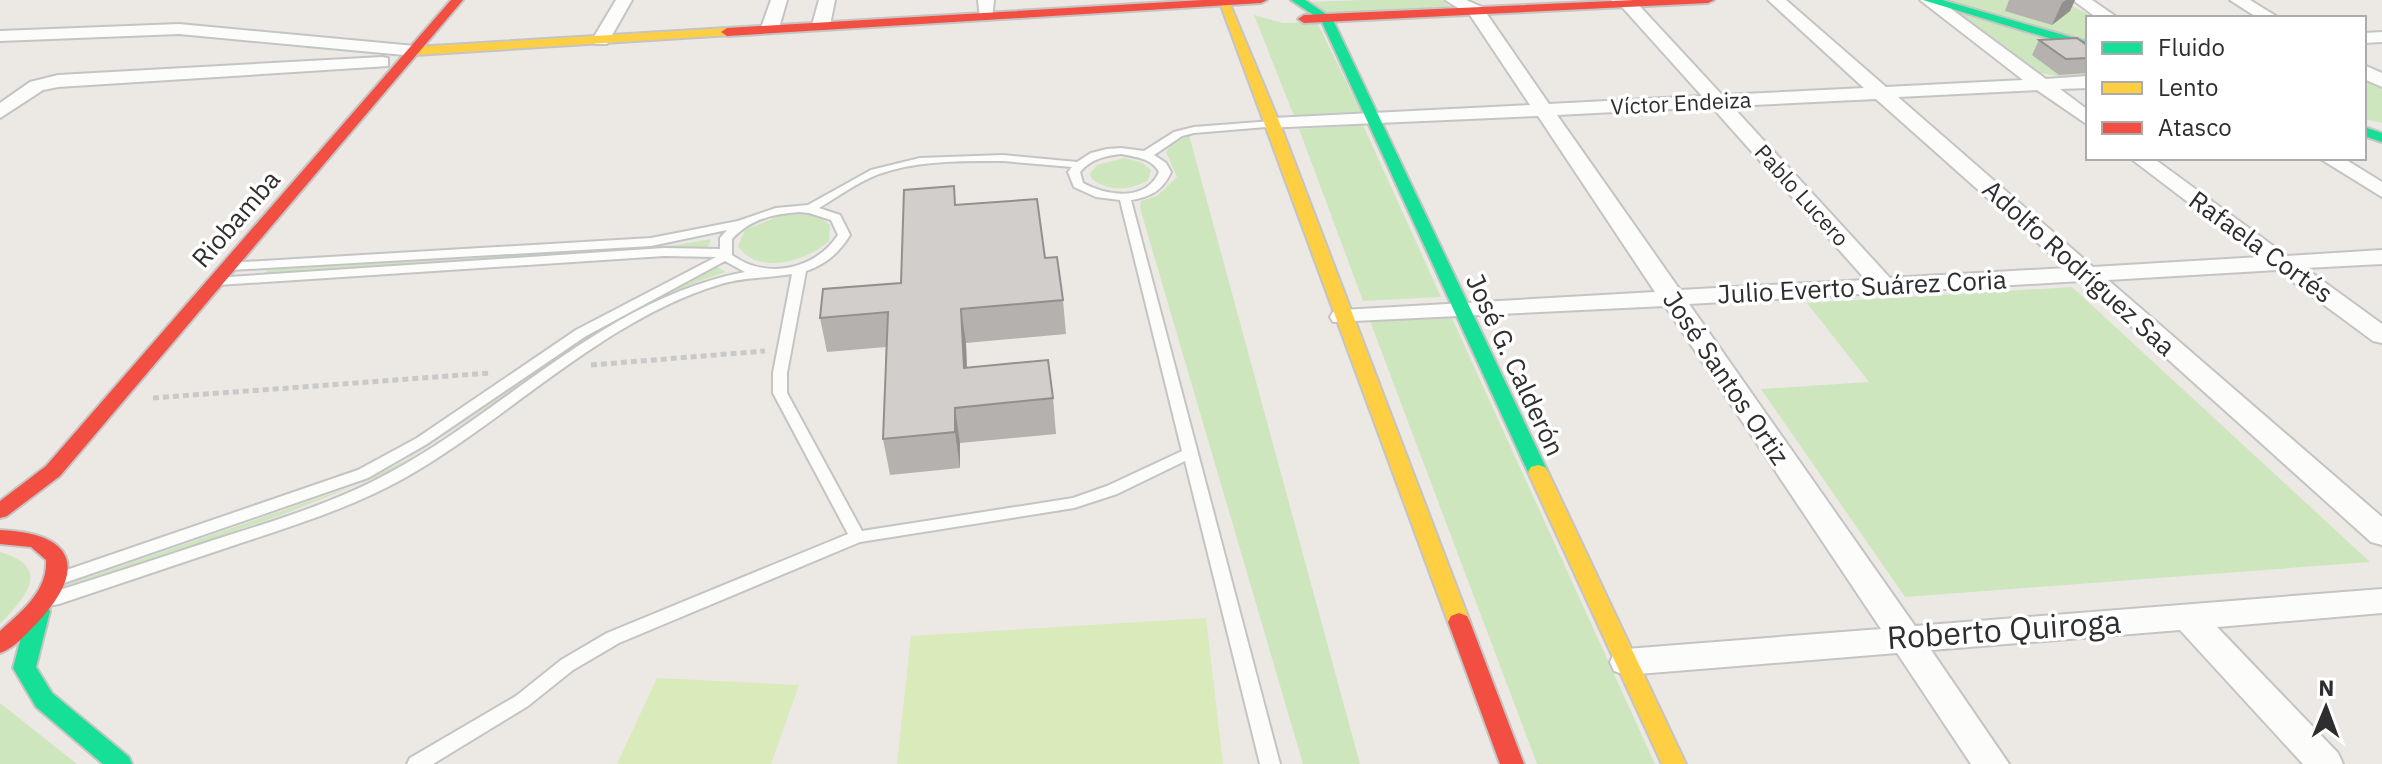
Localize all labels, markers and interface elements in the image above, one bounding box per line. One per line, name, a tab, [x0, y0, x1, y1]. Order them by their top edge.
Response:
legend	[2086, 16, 2366, 160]
text: Fluido	[2158, 31, 2225, 63]
text: Lento	[2158, 71, 2218, 103]
street label: Víctor Endeiza	[1610, 84, 1752, 121]
text: Atasco	[2158, 111, 2232, 143]
street label: Pablo Lucero	[1749, 138, 1856, 252]
street label: Riobamba	[184, 162, 287, 274]
street label: Adolfo Rodríguez Saa	[1976, 172, 2183, 363]
street label: Rafaela Cortés	[2183, 182, 2340, 310]
street label: Julio Everto Suárez Coria	[1716, 261, 2008, 311]
street label: José G. Calderón	[1459, 268, 1573, 461]
street label: José Santos Ortiz	[1656, 284, 1798, 471]
street label: Roberto Quiroga	[1885, 600, 2122, 658]
north arrow	[2286, 668, 2366, 748]
text: N	[2318, 673, 2335, 702]

